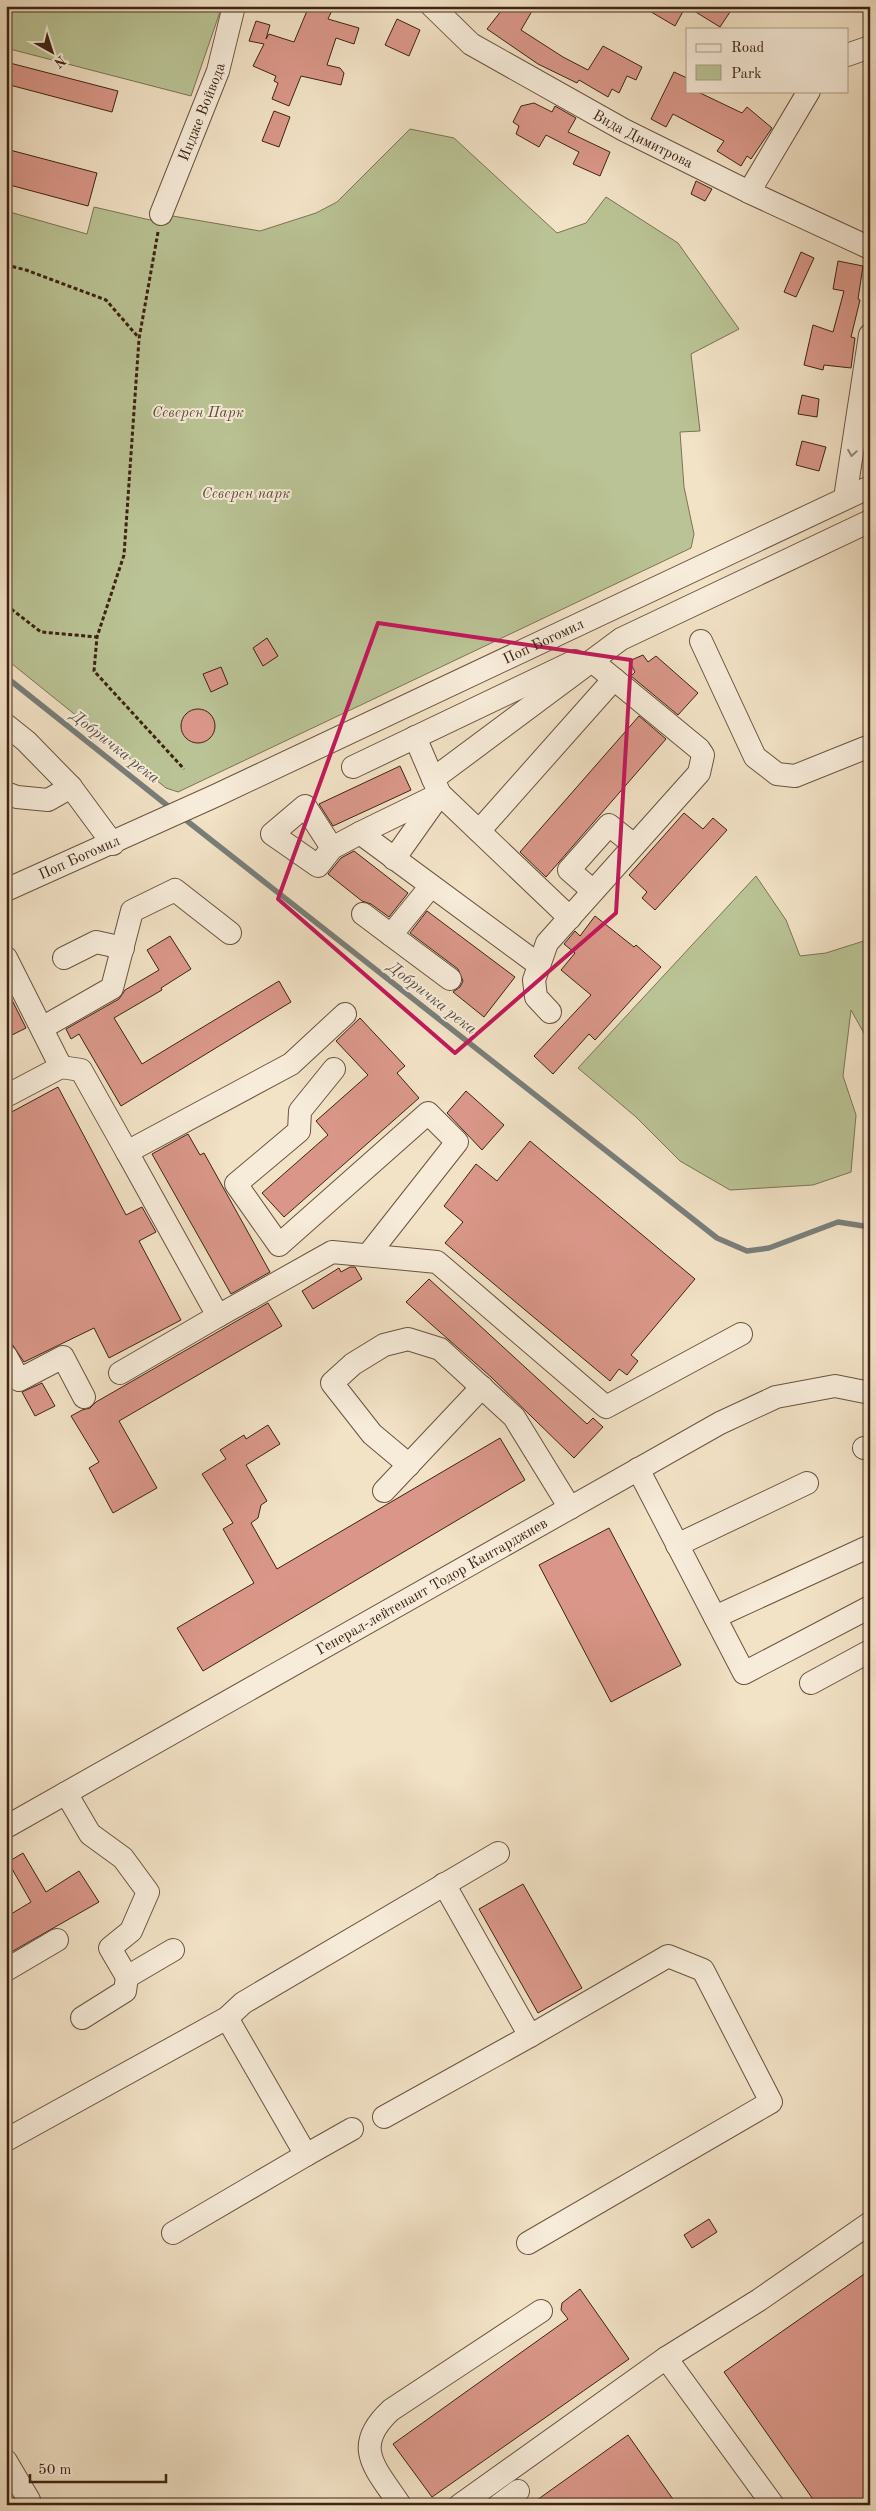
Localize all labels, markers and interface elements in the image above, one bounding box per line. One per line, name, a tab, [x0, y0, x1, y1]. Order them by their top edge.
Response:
north arrow	[28, 28, 78, 78]
legend	[686, 28, 848, 92]
text: Road	[731, 41, 765, 56]
text: N	[51, 53, 68, 70]
street label: Индже Войвода	[177, 61, 229, 163]
text: Park	[731, 67, 762, 82]
street label: Вида Димитрова	[590, 108, 695, 172]
park label: Северен Парк	[152, 406, 244, 421]
one-way arrow	[847, 449, 858, 457]
park label: Северен парк	[202, 487, 290, 502]
street label: Поп Богомил	[501, 617, 586, 668]
water label: Добричка река	[66, 707, 162, 787]
street label: Поп Богомил	[37, 834, 122, 883]
water label: Добричка река	[383, 958, 479, 1038]
street label: Генерал-лейтенант Тодор Кантарджиев	[314, 1516, 551, 1659]
scale bar	[30, 2451, 166, 2483]
text: 50 m	[38, 2463, 72, 2478]

